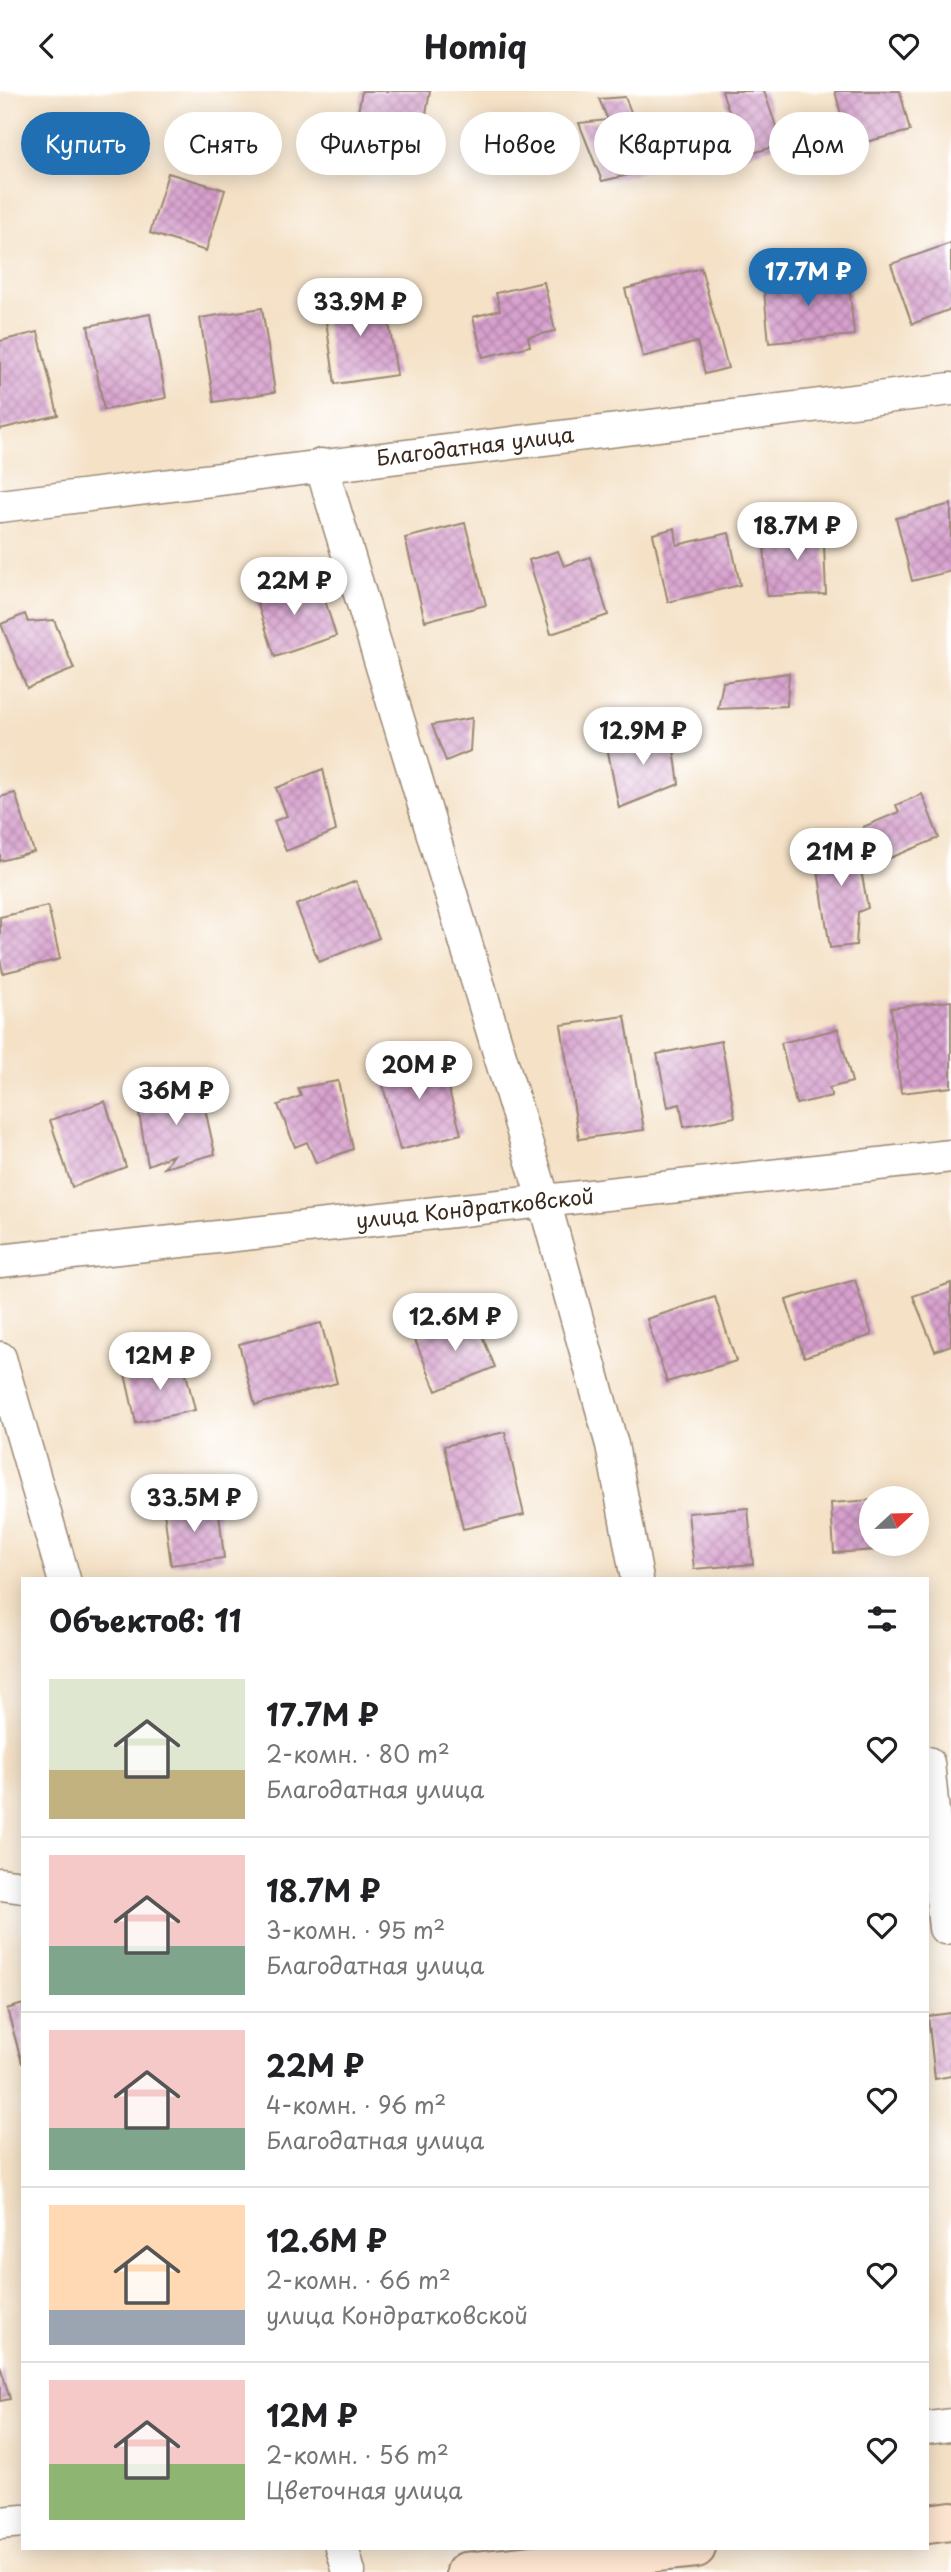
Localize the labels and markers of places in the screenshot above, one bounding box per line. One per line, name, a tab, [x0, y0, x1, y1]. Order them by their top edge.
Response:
pin: 17.7M ₽	[743, 249, 873, 308]
pin: 33.9M ₽	[295, 279, 425, 338]
pin: 18.7M ₽	[732, 503, 862, 562]
pin: 22M ₽	[245, 557, 343, 617]
pin: 12.9M ₽	[578, 707, 708, 767]
pin: 21M ₽	[792, 829, 890, 888]
pin: 20M ₽	[370, 1041, 468, 1101]
pin: 36M ₽	[127, 1067, 225, 1127]
pin: 12.6M ₽	[390, 1293, 520, 1353]
pin: 12M ₽	[111, 1333, 209, 1392]
pin: 33.5M ₽	[129, 1475, 259, 1534]

